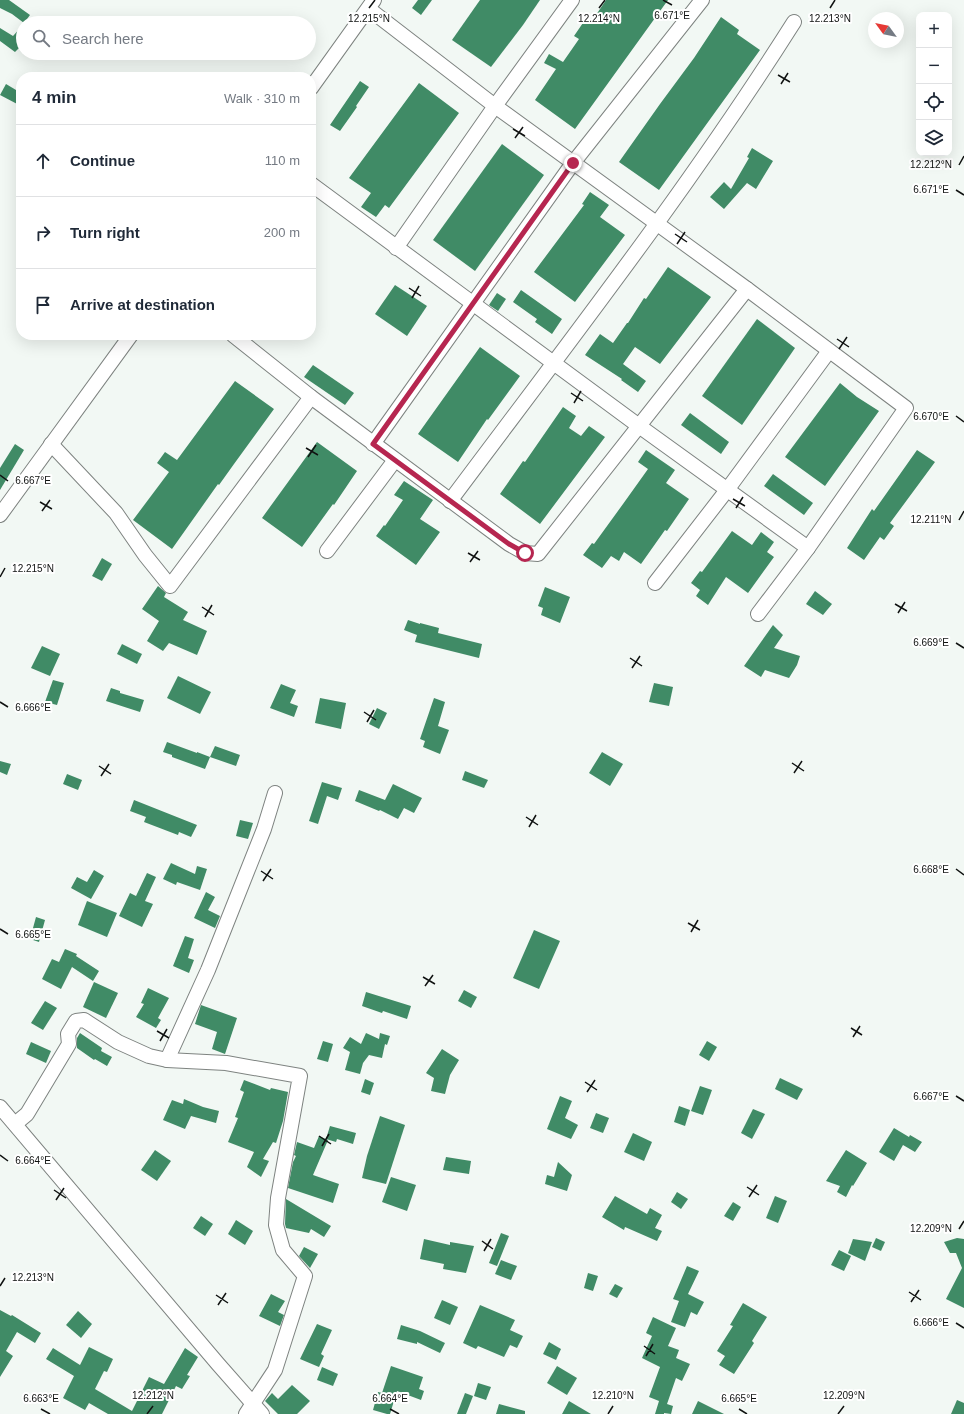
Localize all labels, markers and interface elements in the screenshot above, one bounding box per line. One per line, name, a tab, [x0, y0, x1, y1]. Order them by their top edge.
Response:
text: 6.671°E	[654, 10, 690, 21]
north arrow	[868, 12, 904, 48]
map controls	[916, 12, 952, 156]
button: +	[916, 12, 952, 48]
text: 12.215°N	[348, 13, 390, 24]
text: 12.214°N	[578, 13, 620, 24]
text: 12.213°N	[809, 13, 851, 24]
search box	[16, 16, 316, 60]
icon: search	[30, 27, 52, 49]
text: Search here	[62, 30, 144, 47]
button: −	[916, 48, 952, 84]
button: locate	[916, 84, 952, 120]
text: 4 min	[32, 88, 76, 107]
text: Walk · 310 m	[224, 91, 300, 106]
button: layers	[916, 120, 952, 156]
icon: ahead	[32, 150, 54, 172]
text: Continue	[70, 152, 135, 169]
text: 110 m	[265, 153, 300, 168]
route end	[564, 154, 582, 172]
text: 12.212°N	[910, 159, 952, 170]
text: 6.671°E	[913, 184, 949, 195]
icon: right	[32, 222, 54, 244]
text: Turn right	[70, 224, 140, 241]
text: 200 m	[264, 225, 300, 240]
icon: arrive	[32, 294, 54, 316]
text: Arrive at destination	[70, 296, 215, 313]
text: 6.670°E	[913, 411, 949, 422]
text: 6.667°E	[15, 475, 51, 486]
text: 12.211°N	[910, 514, 952, 525]
route start	[516, 544, 534, 562]
text: 12.215°N	[12, 563, 54, 574]
text: 6.669°E	[913, 637, 949, 648]
text: 6.666°E	[15, 702, 51, 713]
text: 6.668°E	[913, 864, 949, 875]
text: 6.665°E	[15, 929, 51, 940]
text: 6.667°E	[913, 1091, 949, 1102]
text: 6.664°E	[15, 1155, 51, 1166]
text: 12.209°N	[910, 1223, 952, 1234]
text: 12.213°N	[12, 1272, 54, 1283]
text: 6.666°E	[913, 1317, 949, 1328]
text: 12.212°N	[132, 1390, 174, 1401]
text: 12.210°N	[592, 1390, 634, 1401]
text: 12.209°N	[823, 1390, 865, 1401]
text: 6.663°E	[23, 1393, 59, 1404]
text: 6.664°E	[372, 1393, 408, 1404]
text: 6.665°E	[721, 1393, 757, 1404]

